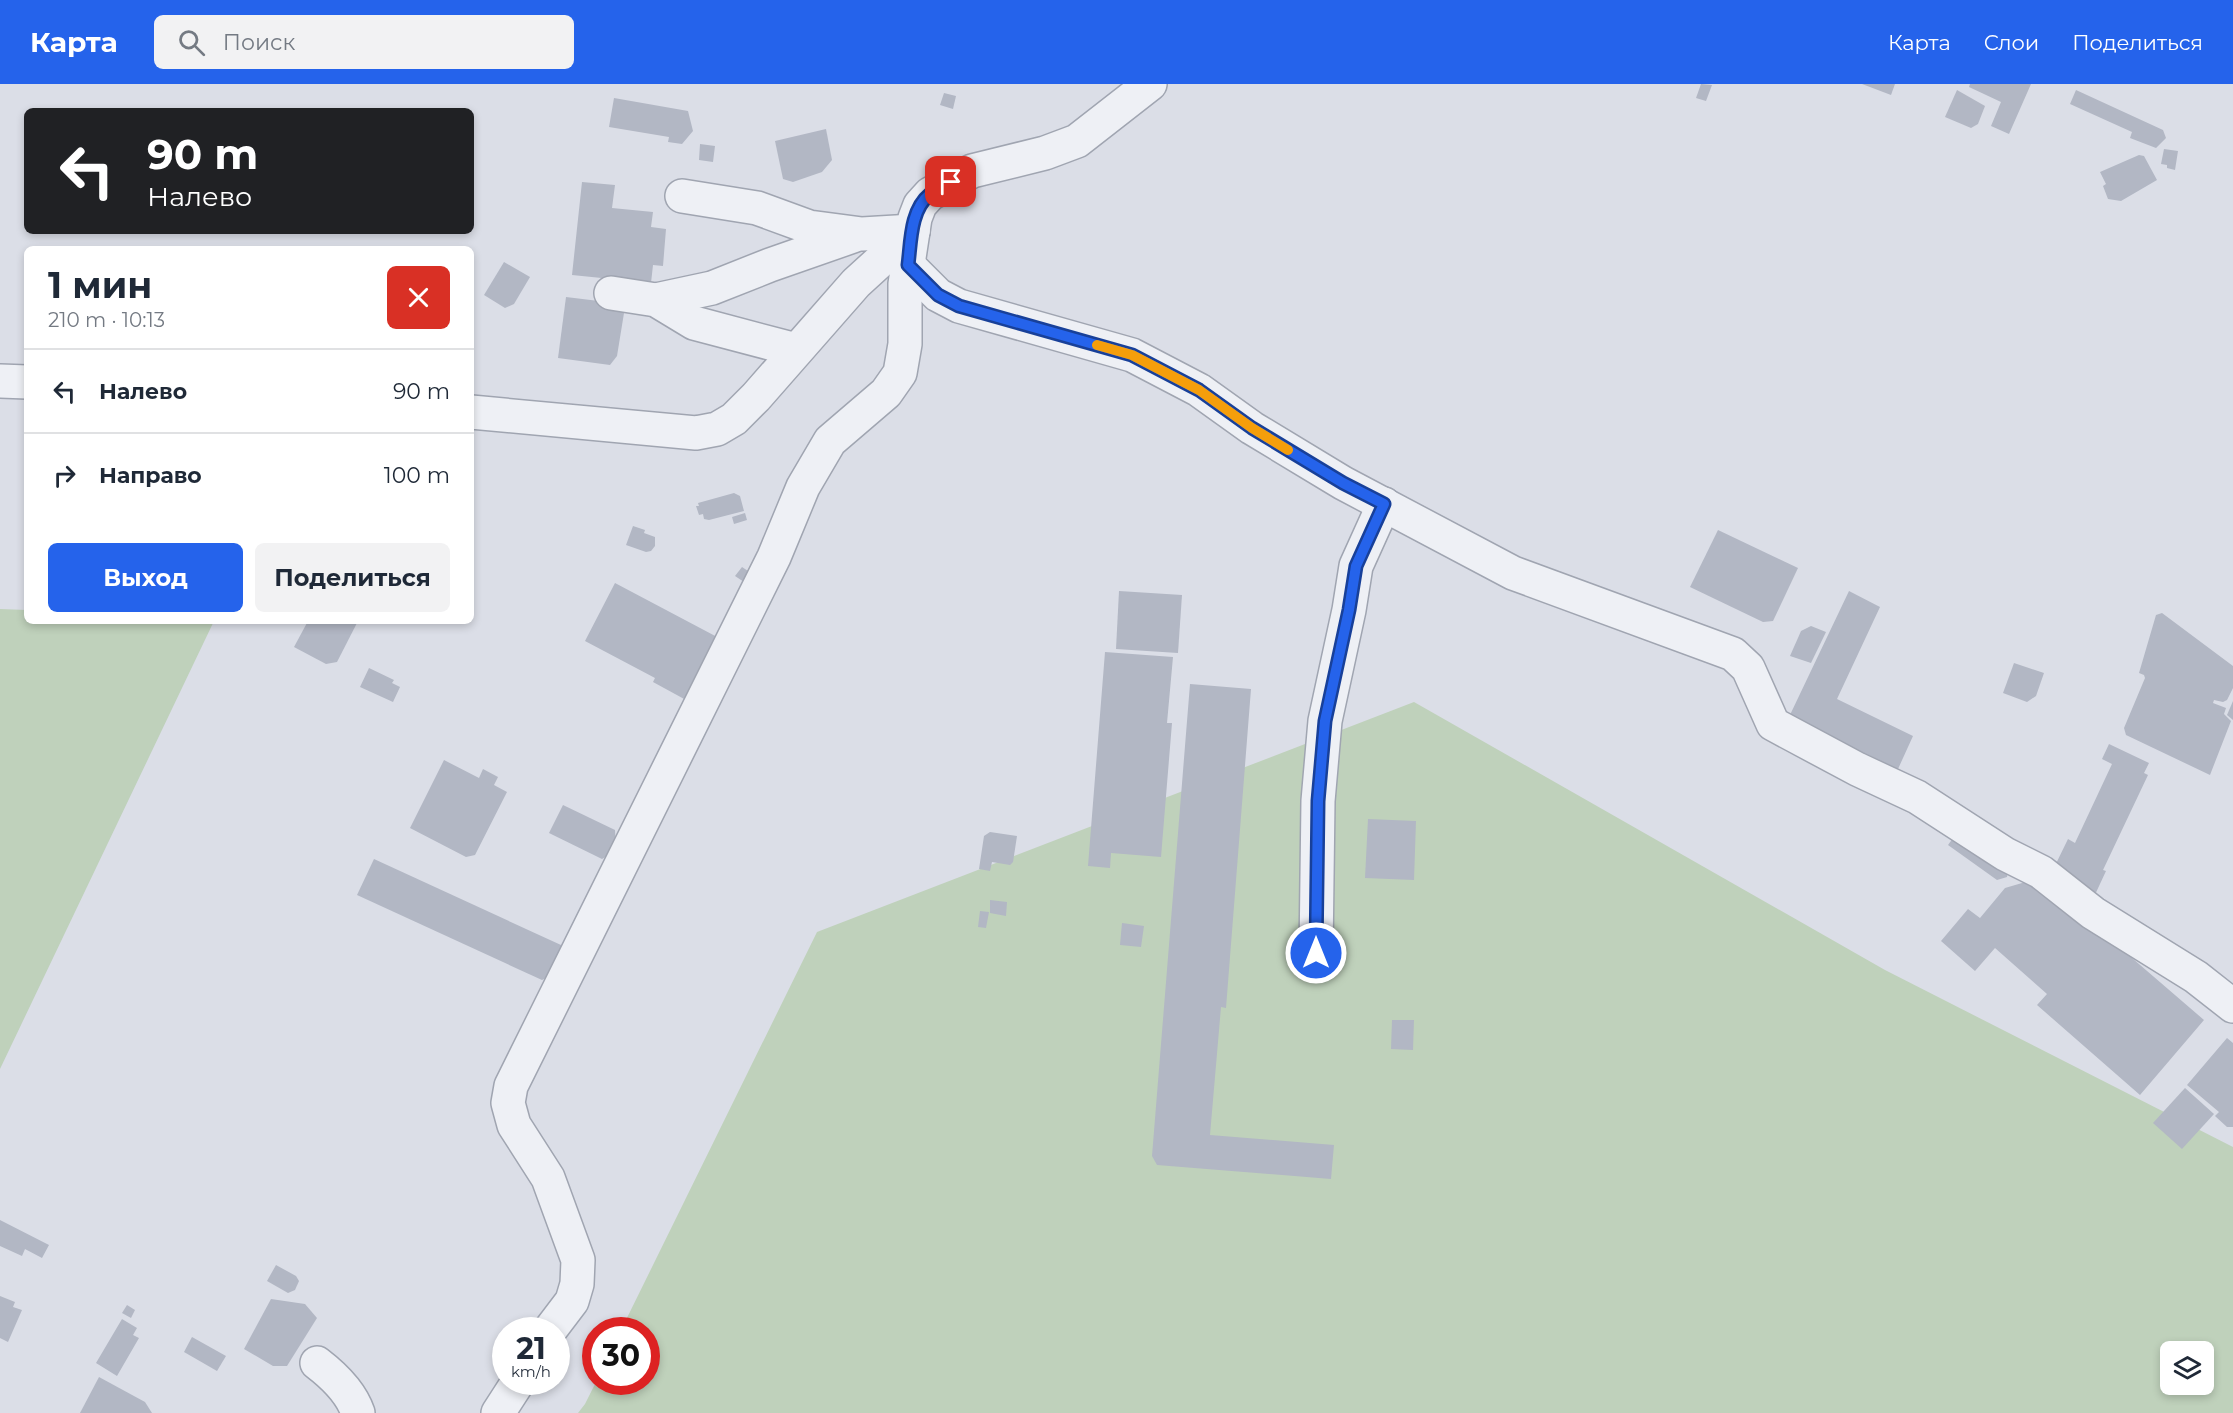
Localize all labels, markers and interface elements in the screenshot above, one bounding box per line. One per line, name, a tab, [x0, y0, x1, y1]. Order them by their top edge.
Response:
search box	[154, 15, 574, 69]
text: Карта	[30, 25, 118, 59]
icon: search	[175, 26, 208, 59]
text: Поиск	[223, 29, 295, 56]
text: Карта	[1888, 30, 1951, 55]
text: Слои	[1984, 30, 2039, 55]
text: Поделиться	[2072, 30, 2203, 55]
text: 90 m	[147, 128, 258, 180]
icon: left	[48, 132, 126, 210]
pin	[925, 156, 976, 207]
icon: arrive	[934, 165, 967, 198]
text: Налево	[147, 180, 252, 213]
text: 1 мин	[48, 263, 152, 307]
button: close	[387, 266, 450, 329]
text: 210 m · 10:13	[48, 308, 165, 332]
icon: left	[48, 375, 81, 408]
text: Налево	[99, 378, 187, 405]
text: 90 m	[393, 378, 450, 405]
icon: right	[48, 459, 81, 492]
text: Направо	[99, 462, 202, 489]
text: 100 m	[384, 462, 450, 489]
button: Выход	[48, 543, 243, 612]
button: Поделиться	[255, 543, 450, 612]
position arrow	[1284, 921, 1348, 985]
speed limit sign: 30	[582, 1317, 660, 1395]
text: 21	[516, 1330, 546, 1367]
map controls	[2160, 1341, 2214, 1395]
button: layers	[2160, 1341, 2214, 1395]
text: km/h	[511, 1362, 551, 1381]

